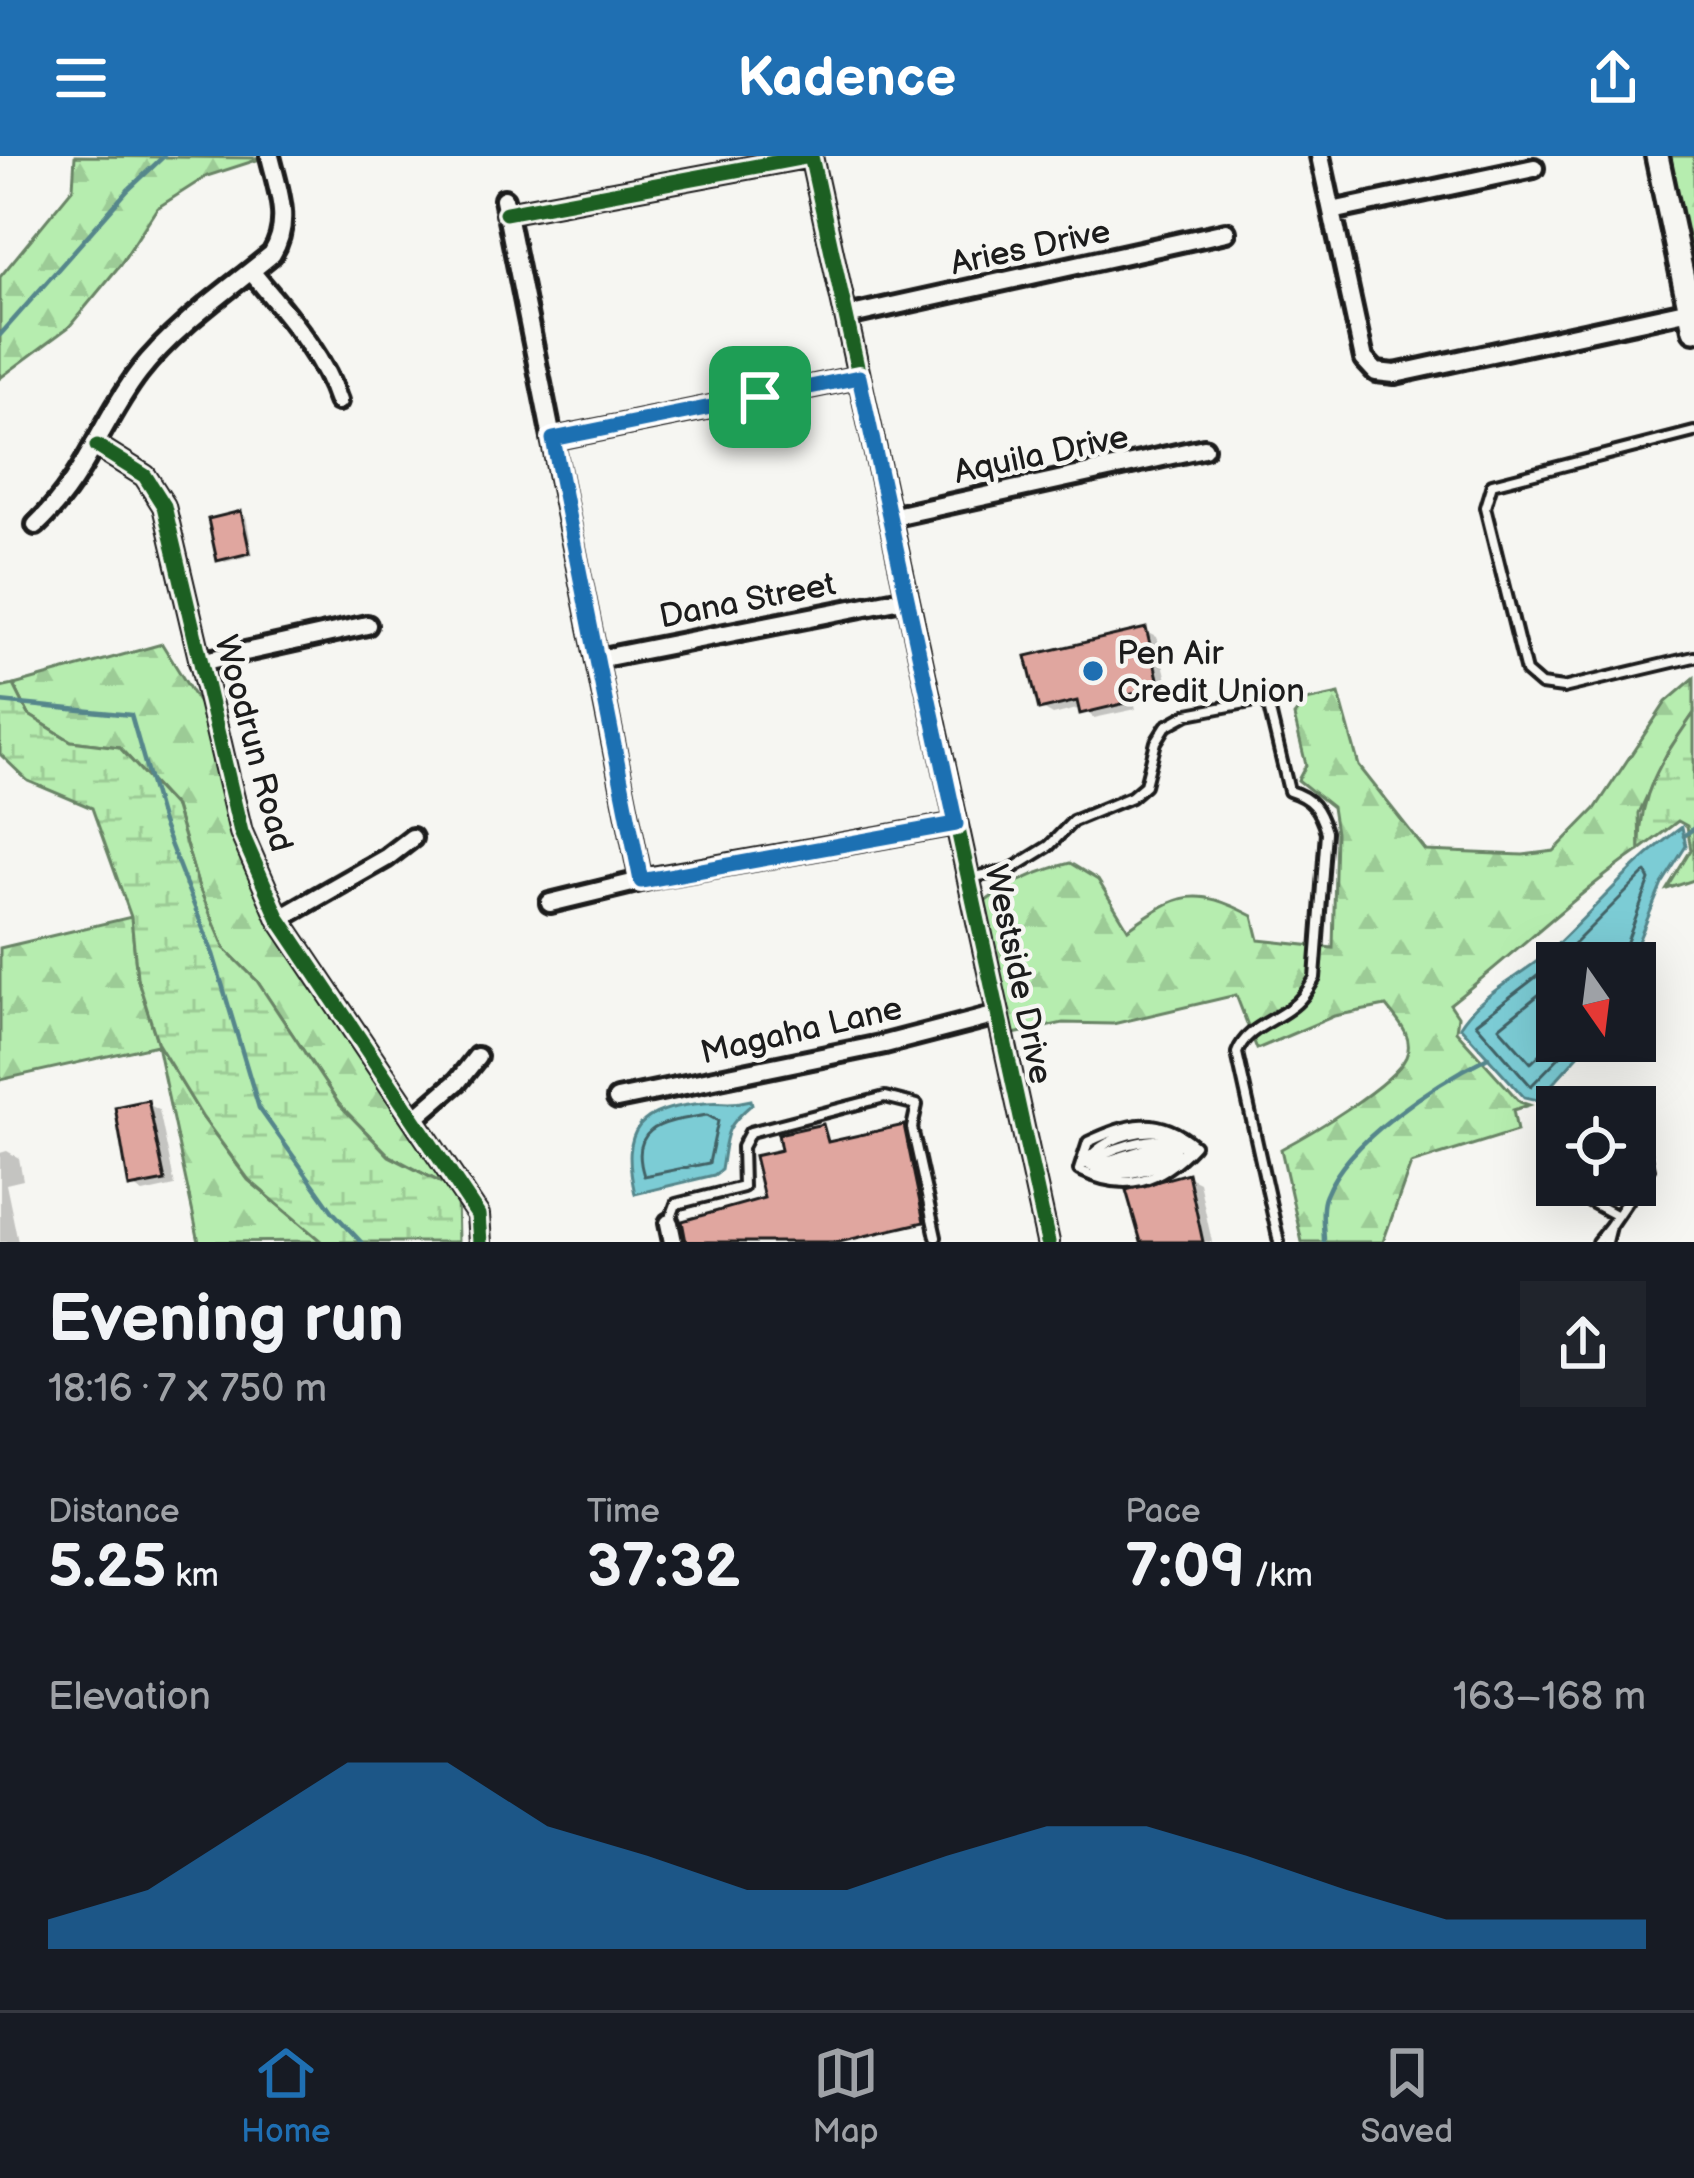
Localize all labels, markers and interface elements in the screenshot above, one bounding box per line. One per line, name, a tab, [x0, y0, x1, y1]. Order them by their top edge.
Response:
icon: menu	[48, 45, 114, 111]
icon: share	[1580, 45, 1646, 111]
text: Kadence	[738, 46, 956, 111]
street label: Aries Drive	[947, 212, 1114, 284]
pin	[709, 346, 811, 448]
icon: arrive	[727, 364, 793, 430]
street label: Aquila Drive	[951, 417, 1132, 493]
street label: Dana Street	[656, 564, 839, 638]
street label: Woodrun Road	[205, 631, 301, 856]
place label: Pen Air Credit Union	[1117, 634, 1305, 712]
marker: Pen Air Credit Union	[1080, 658, 1106, 684]
street label: Westside Drive	[975, 861, 1061, 1088]
north arrow	[1536, 942, 1656, 1062]
map controls	[1536, 942, 1656, 1206]
street label: Magaha Lane	[697, 988, 906, 1074]
button: locate	[1536, 1086, 1656, 1206]
text: Evening run	[48, 1281, 404, 1360]
button: share	[1520, 1281, 1646, 1407]
text: 18:16 · 7 × 750 m	[48, 1366, 327, 1413]
text: Distance	[48, 1492, 180, 1532]
text: Time	[587, 1492, 660, 1532]
text: Pace	[1125, 1492, 1201, 1532]
text: 5.25	[48, 1532, 166, 1604]
text: 37:32	[587, 1532, 740, 1604]
text: 7:09	[1125, 1532, 1245, 1604]
text: km	[166, 1556, 219, 1596]
text: /km	[1245, 1556, 1313, 1596]
text: Elevation	[48, 1674, 211, 1721]
text: 163–168 m	[1453, 1674, 1646, 1721]
tab: Home	[241, 2040, 331, 2152]
tab: Map	[812, 2040, 879, 2152]
tab: Saved	[1361, 2040, 1453, 2152]

